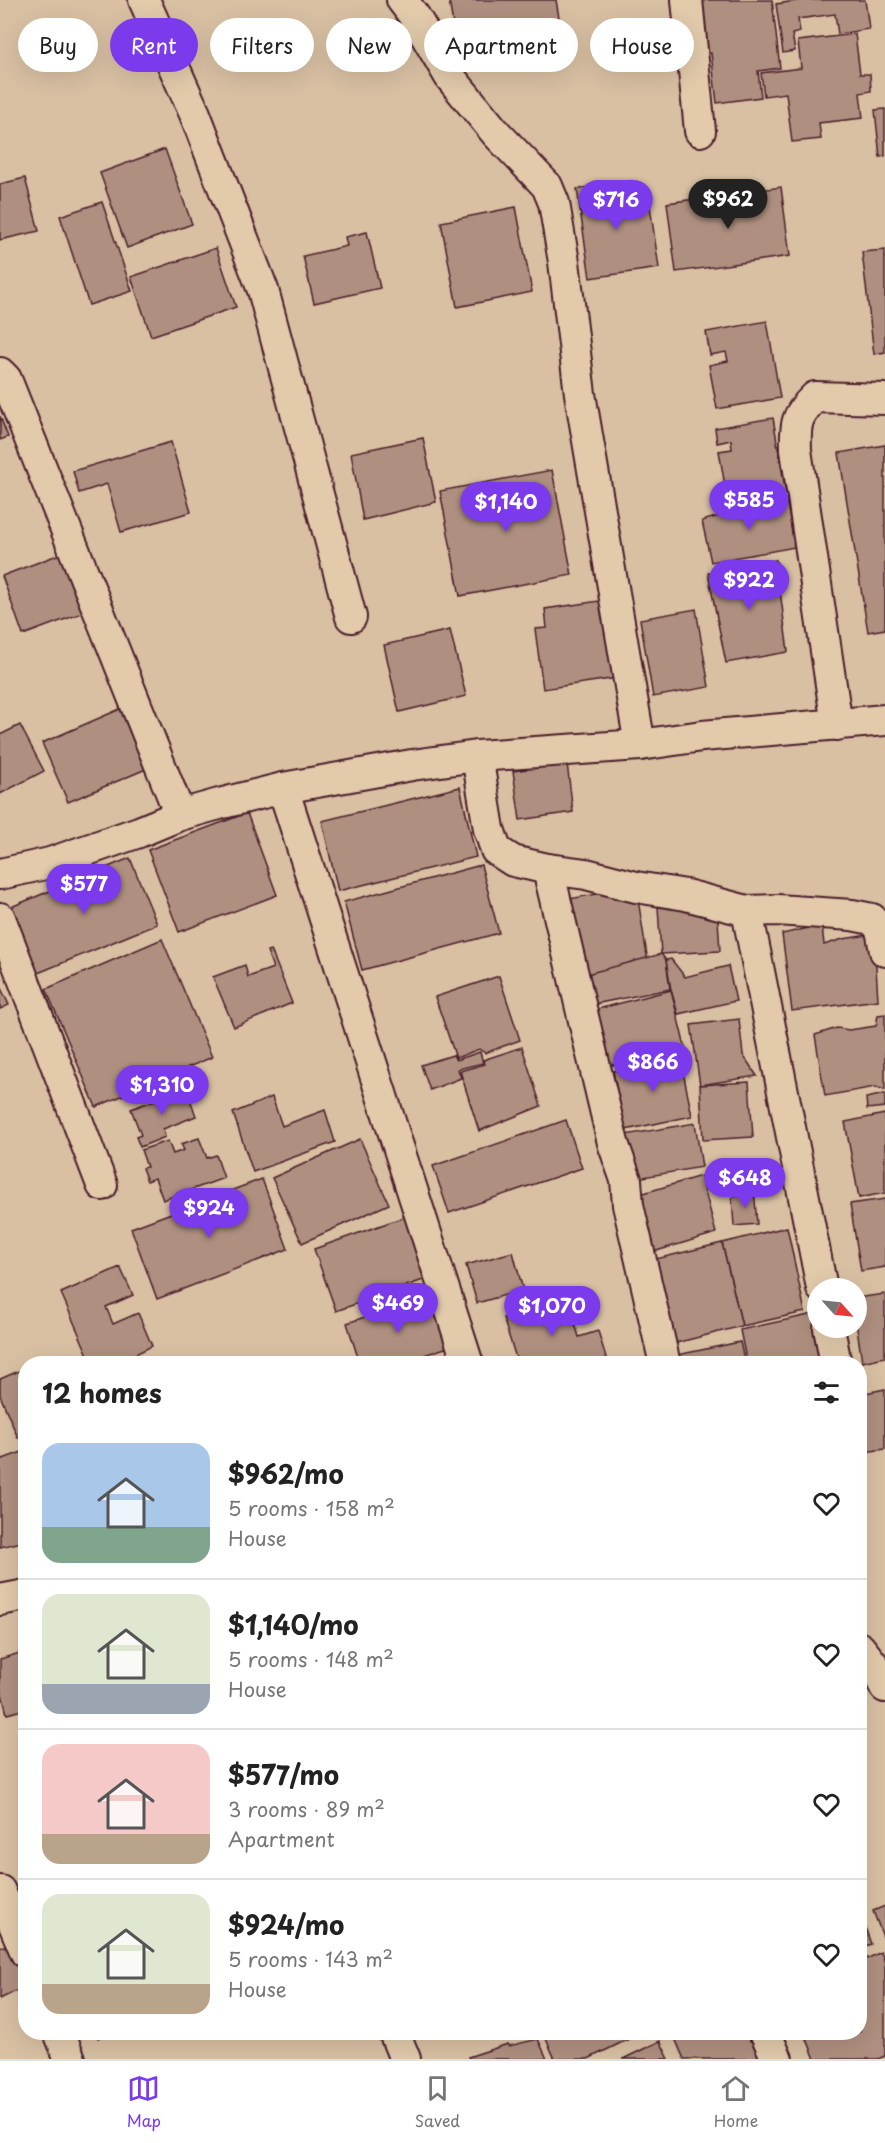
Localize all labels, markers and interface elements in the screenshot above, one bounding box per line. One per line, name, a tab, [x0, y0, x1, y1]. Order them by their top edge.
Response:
chip: Buy	[18, 18, 98, 72]
chip: Rent	[110, 18, 198, 72]
chip: Filters	[210, 18, 314, 72]
chip: New	[326, 18, 412, 72]
chip: Apartment	[424, 18, 578, 72]
chip: House	[590, 18, 694, 72]
pin: $962	[692, 179, 764, 230]
pin: $716	[580, 180, 652, 231]
text: $962	[702, 183, 754, 213]
text: $716	[593, 184, 639, 214]
pin: $585	[713, 480, 785, 531]
pin: $1,140	[457, 482, 555, 533]
text: $585	[723, 484, 775, 514]
text: $1,140	[475, 486, 537, 516]
pin: $922	[713, 560, 785, 611]
text: $922	[723, 564, 775, 594]
pin: $577	[48, 864, 120, 915]
text: $577	[60, 868, 108, 898]
pin: $866	[617, 1042, 689, 1093]
text: $866	[627, 1046, 679, 1076]
pin: $1,310	[113, 1065, 211, 1116]
text: $1,310	[130, 1069, 194, 1099]
pin: $648	[709, 1158, 781, 1209]
text: $648	[718, 1162, 772, 1192]
pin: $924	[173, 1188, 245, 1239]
text: $924	[183, 1192, 235, 1222]
north arrow	[807, 1278, 867, 1338]
map controls	[807, 1278, 867, 1338]
pin: $469	[362, 1283, 434, 1334]
pin: $1,070	[503, 1286, 601, 1337]
text: $469	[372, 1287, 424, 1317]
text: $1,070	[518, 1290, 586, 1320]
text: 12 homes	[42, 1373, 162, 1412]
icon: filters	[810, 1376, 843, 1409]
text: $962/mo	[228, 1454, 344, 1493]
icon: home	[90, 1467, 162, 1539]
icon: heart	[810, 1487, 843, 1520]
text: 5 rooms · 158 m²	[228, 1493, 395, 1523]
text: House	[228, 1523, 287, 1553]
text: $1,140/mo	[228, 1605, 359, 1644]
icon: home	[90, 1618, 162, 1690]
icon: heart	[810, 1638, 843, 1671]
text: 5 rooms · 148 m²	[228, 1644, 394, 1674]
text: House	[228, 1674, 287, 1704]
text: $577/mo	[228, 1755, 339, 1794]
icon: home	[90, 1768, 162, 1840]
icon: heart	[810, 1788, 843, 1821]
text: 3 rooms · 89 m²	[228, 1794, 385, 1824]
text: Apartment	[228, 1824, 335, 1854]
text: $924/mo	[228, 1905, 344, 1944]
icon: home	[90, 1918, 162, 1990]
icon: heart	[810, 1938, 843, 1971]
text: 5 rooms · 143 m²	[228, 1944, 393, 1974]
text: House	[228, 1974, 287, 2004]
tab: Map	[127, 2072, 161, 2132]
tab: Saved	[415, 2072, 460, 2132]
tab: Home	[714, 2072, 758, 2132]

